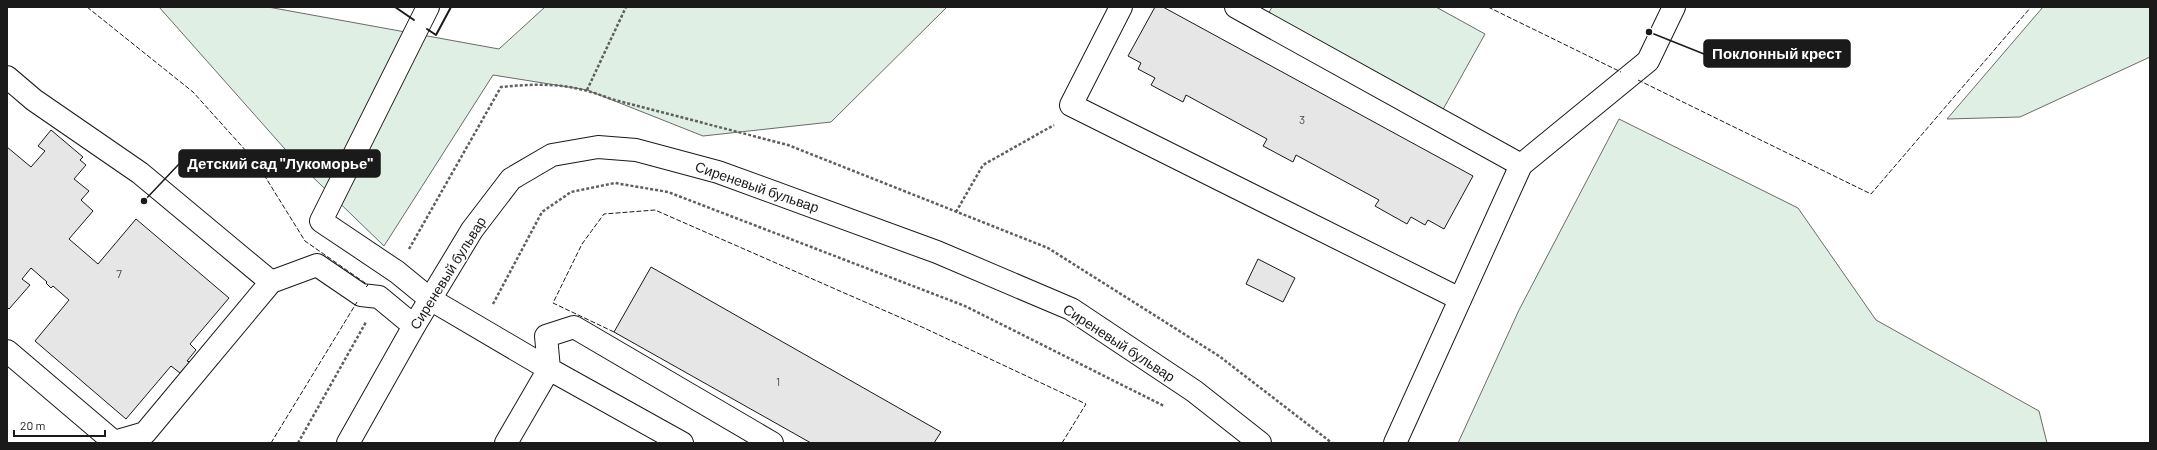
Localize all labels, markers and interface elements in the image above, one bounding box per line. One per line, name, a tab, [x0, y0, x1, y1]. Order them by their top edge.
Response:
callout: Поклонный крест	[1704, 40, 1850, 67]
text: Поклонный крест	[1712, 44, 1842, 62]
house number: 3	[1299, 112, 1305, 126]
callout: Детский сад "Лукоморье"	[179, 150, 380, 177]
text: Детский сад "Лукоморье"	[187, 154, 373, 172]
street label: Сиреневый бульвар	[693, 157, 822, 216]
street label: Сиреневый бульвар	[406, 213, 489, 332]
house number: 7	[116, 266, 122, 280]
street label: Сиреневый бульвар	[1060, 300, 1179, 385]
house number: 1	[776, 374, 780, 388]
scale bar	[14, 412, 105, 438]
text: 20 m	[20, 418, 46, 432]

